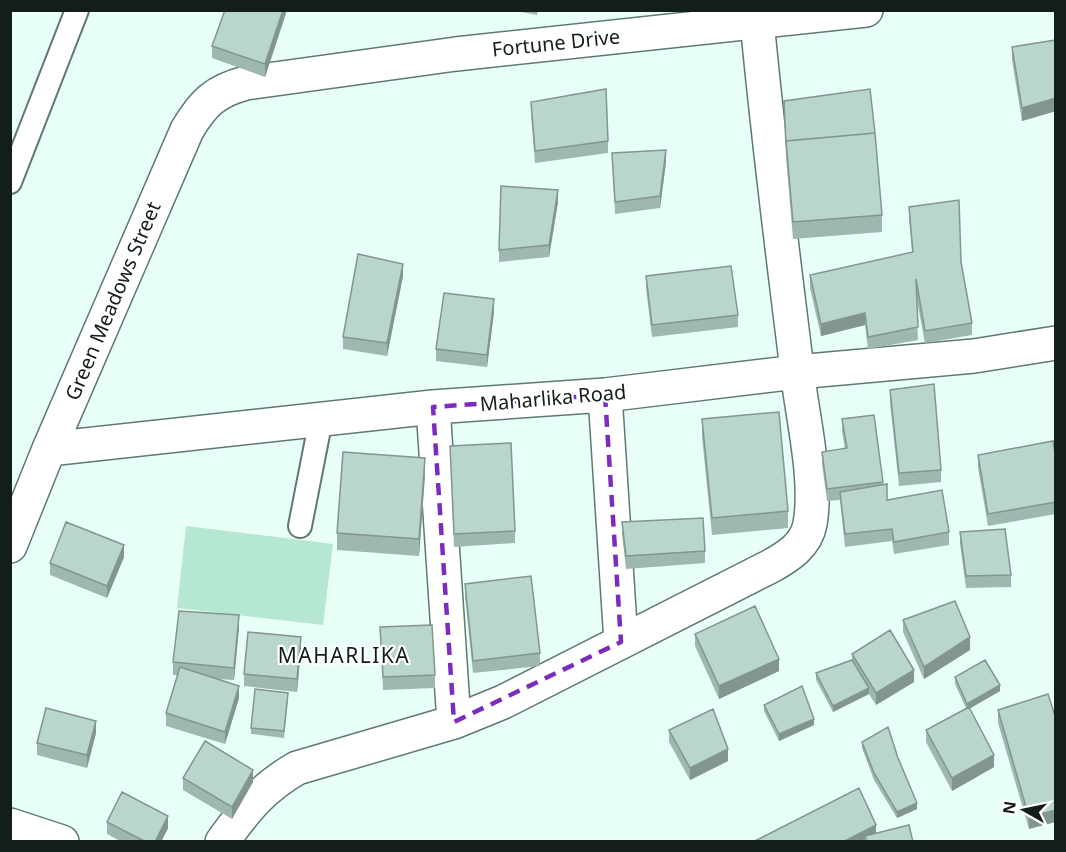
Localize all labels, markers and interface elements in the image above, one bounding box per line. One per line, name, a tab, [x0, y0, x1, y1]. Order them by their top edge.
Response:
street label: Fortune Drive	[491, 22, 621, 63]
street label: Green Meadows Street	[58, 197, 167, 404]
street label: Maharlika Road	[479, 378, 627, 417]
district label: MAHARLIKA	[278, 641, 410, 669]
north arrow	[994, 780, 1054, 840]
text: N	[997, 800, 1021, 816]

